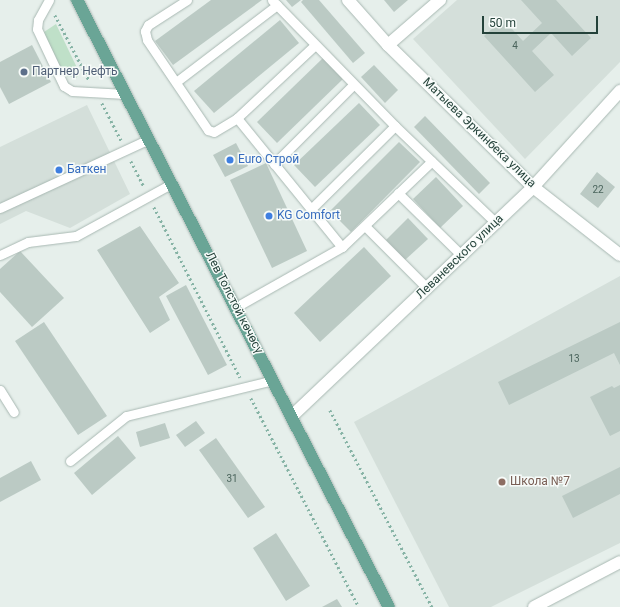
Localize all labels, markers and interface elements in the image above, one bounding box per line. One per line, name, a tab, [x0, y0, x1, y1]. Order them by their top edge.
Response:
scale bar	[484, 8, 600, 34]
text: 50 m	[489, 16, 516, 30]
house number: 4	[512, 40, 518, 52]
place label: Партнер Нефть	[32, 65, 118, 79]
marker: Партнер Нефть	[19, 67, 29, 77]
street label: Матыева Эркинбека улица	[419, 75, 539, 191]
place label: Euro Строй	[238, 153, 299, 167]
marker: Euro Строй	[225, 155, 235, 165]
place label: Баткен	[67, 163, 106, 177]
marker: Баткен	[54, 165, 64, 175]
house number: 22	[592, 184, 604, 196]
place label: KG Comfort	[277, 209, 340, 223]
marker: KG Comfort	[264, 211, 274, 221]
street label: Леваневского улица	[413, 212, 507, 302]
street label: Лев Толстой көчөсү	[202, 250, 266, 356]
house number: 13	[568, 353, 580, 365]
house number: 31	[226, 473, 238, 485]
place label: Школа №7	[510, 475, 570, 489]
marker: Школа №7	[497, 477, 507, 487]

